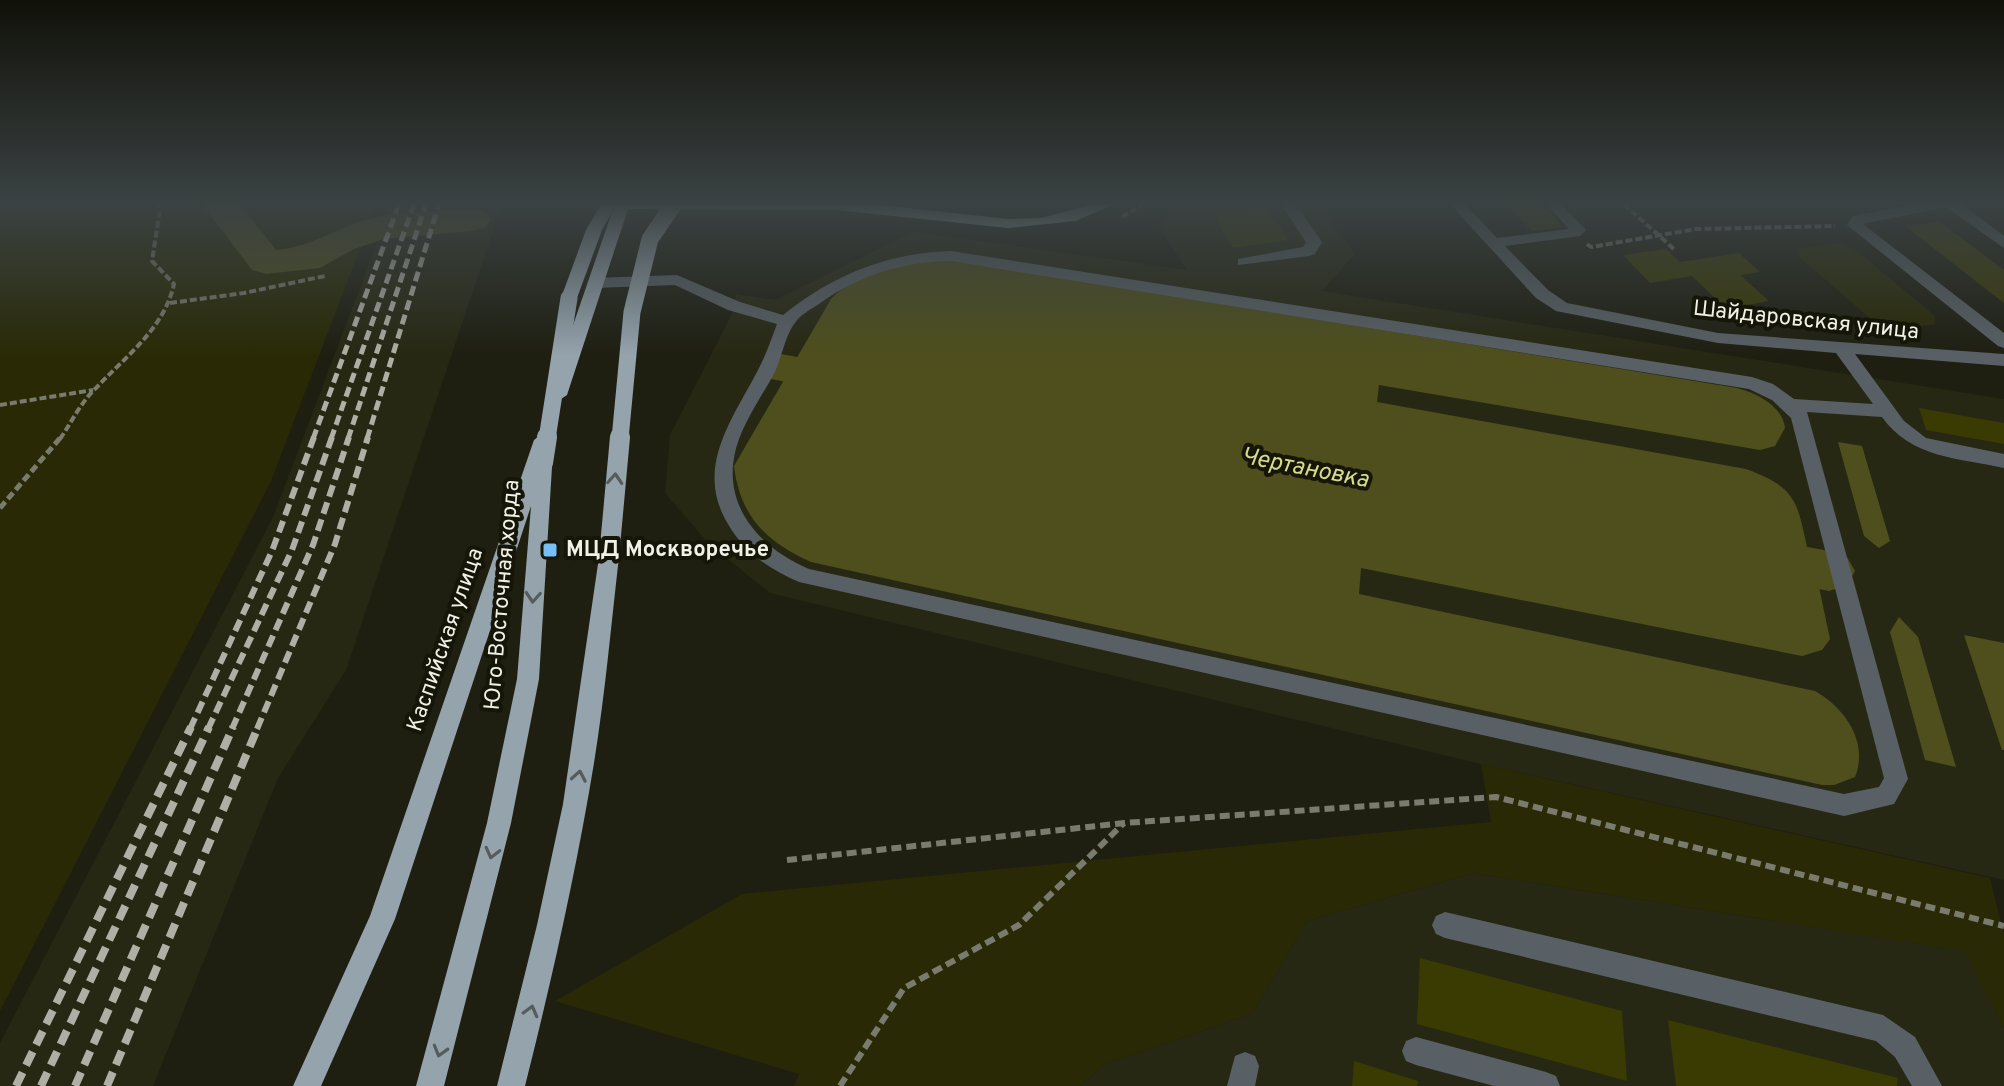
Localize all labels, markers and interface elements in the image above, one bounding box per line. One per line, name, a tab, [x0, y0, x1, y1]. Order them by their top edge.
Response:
street label: Шайдаровская улица	[1692, 296, 1920, 346]
water label: Чертановка	[1239, 442, 1372, 496]
one-way arrow	[606, 472, 623, 485]
street label: Юго-Восточная хорда	[479, 478, 527, 712]
place label: МЦД Москворечье	[566, 537, 769, 564]
marker: МЦД Москворечье	[541, 541, 559, 559]
street label: Каспийская улица	[402, 545, 490, 735]
one-way arrow	[525, 591, 542, 604]
one-way arrow	[570, 769, 587, 782]
one-way arrow	[484, 845, 501, 859]
one-way arrow	[521, 1004, 538, 1018]
one-way arrow	[433, 1044, 449, 1057]

